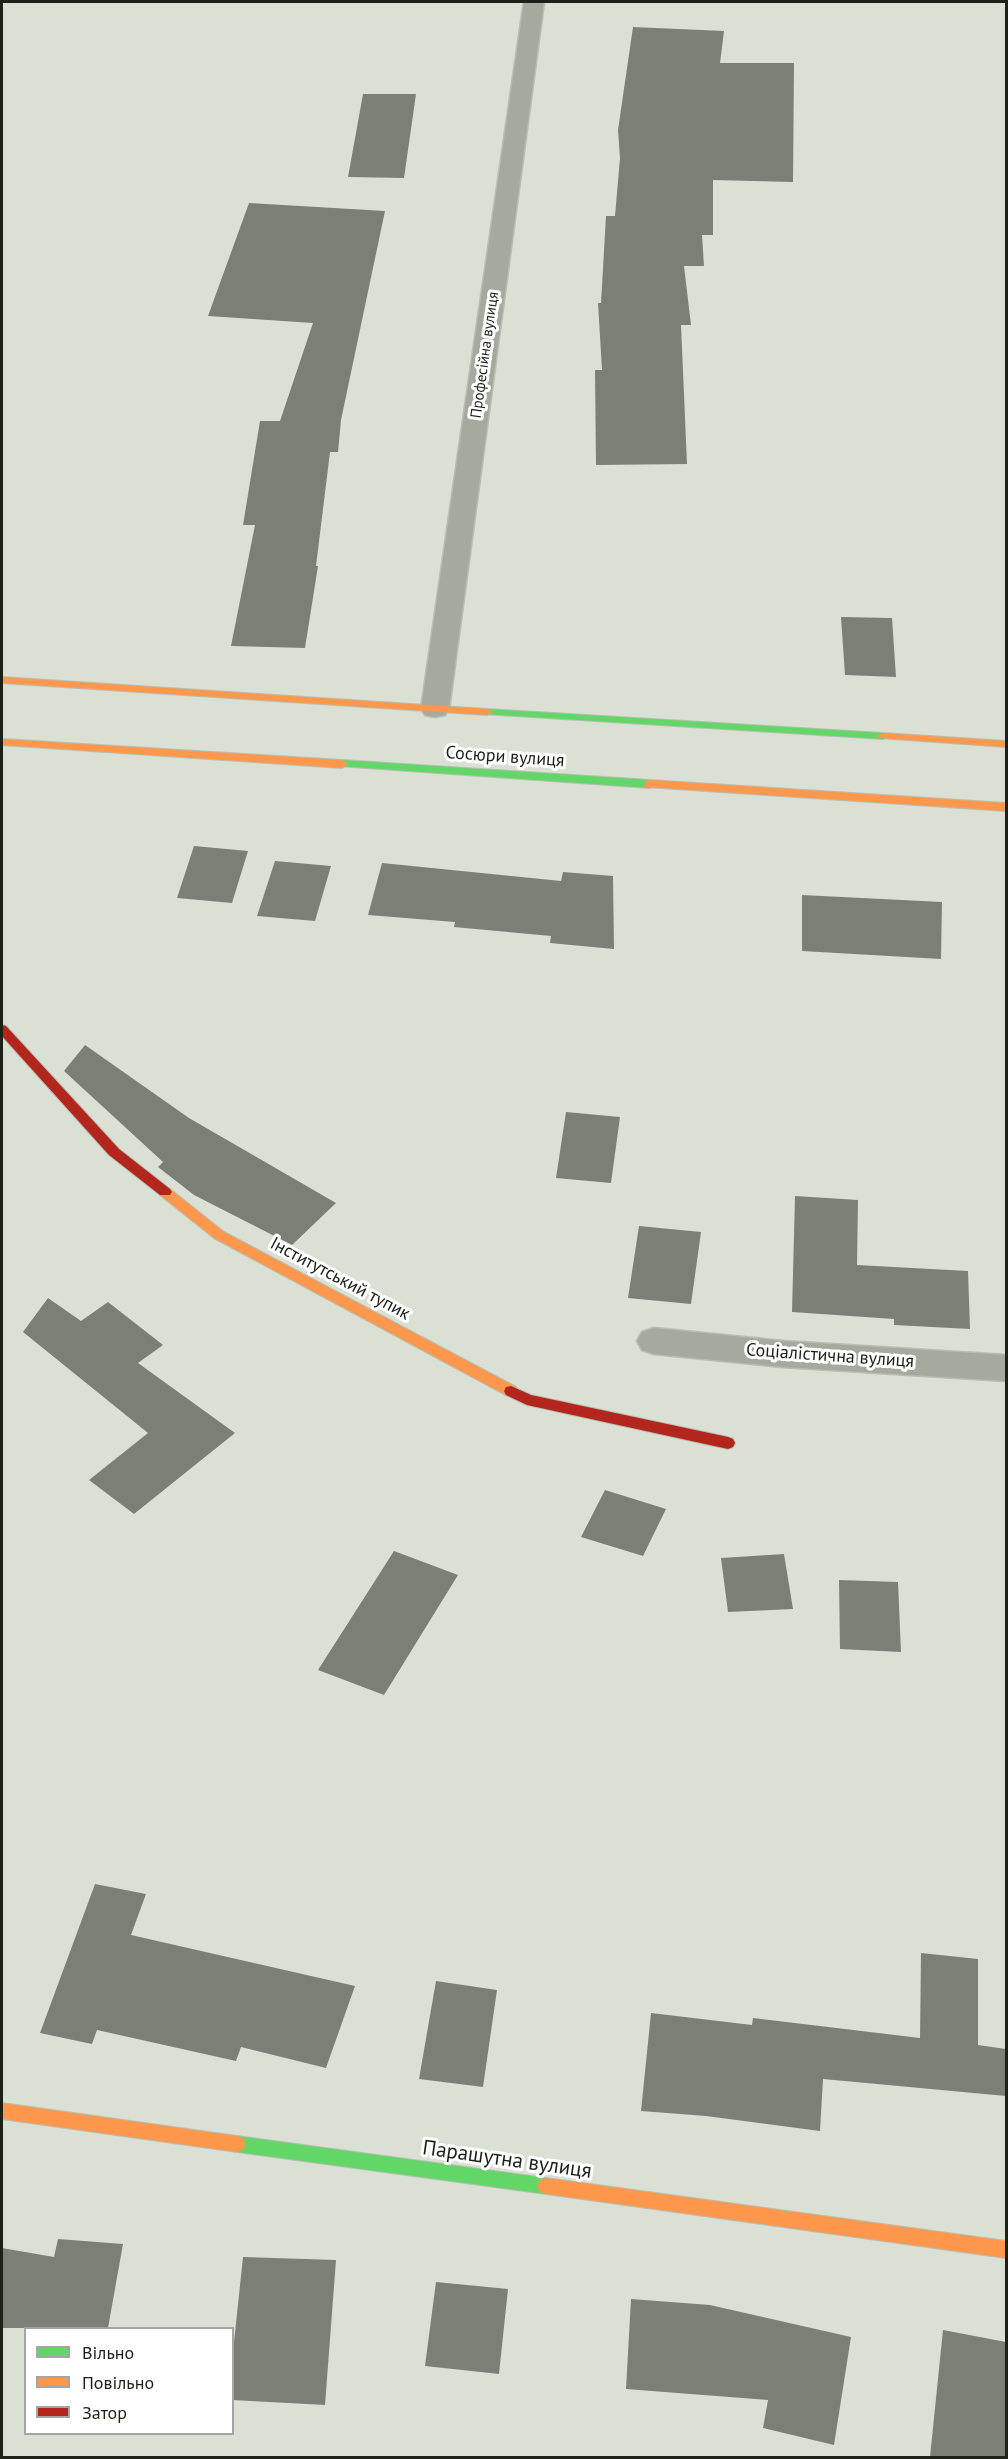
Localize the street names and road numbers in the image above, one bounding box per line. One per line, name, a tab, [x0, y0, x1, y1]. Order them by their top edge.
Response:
street label: Професійна вулиця	[467, 291, 503, 419]
street label: Сосюри вулиця	[445, 742, 565, 772]
street label: Інститутський тупик	[266, 1233, 414, 1325]
street label: Соціалістична вулиця	[745, 1339, 915, 1373]
street label: Парашутна вулиця	[421, 2136, 593, 2184]

